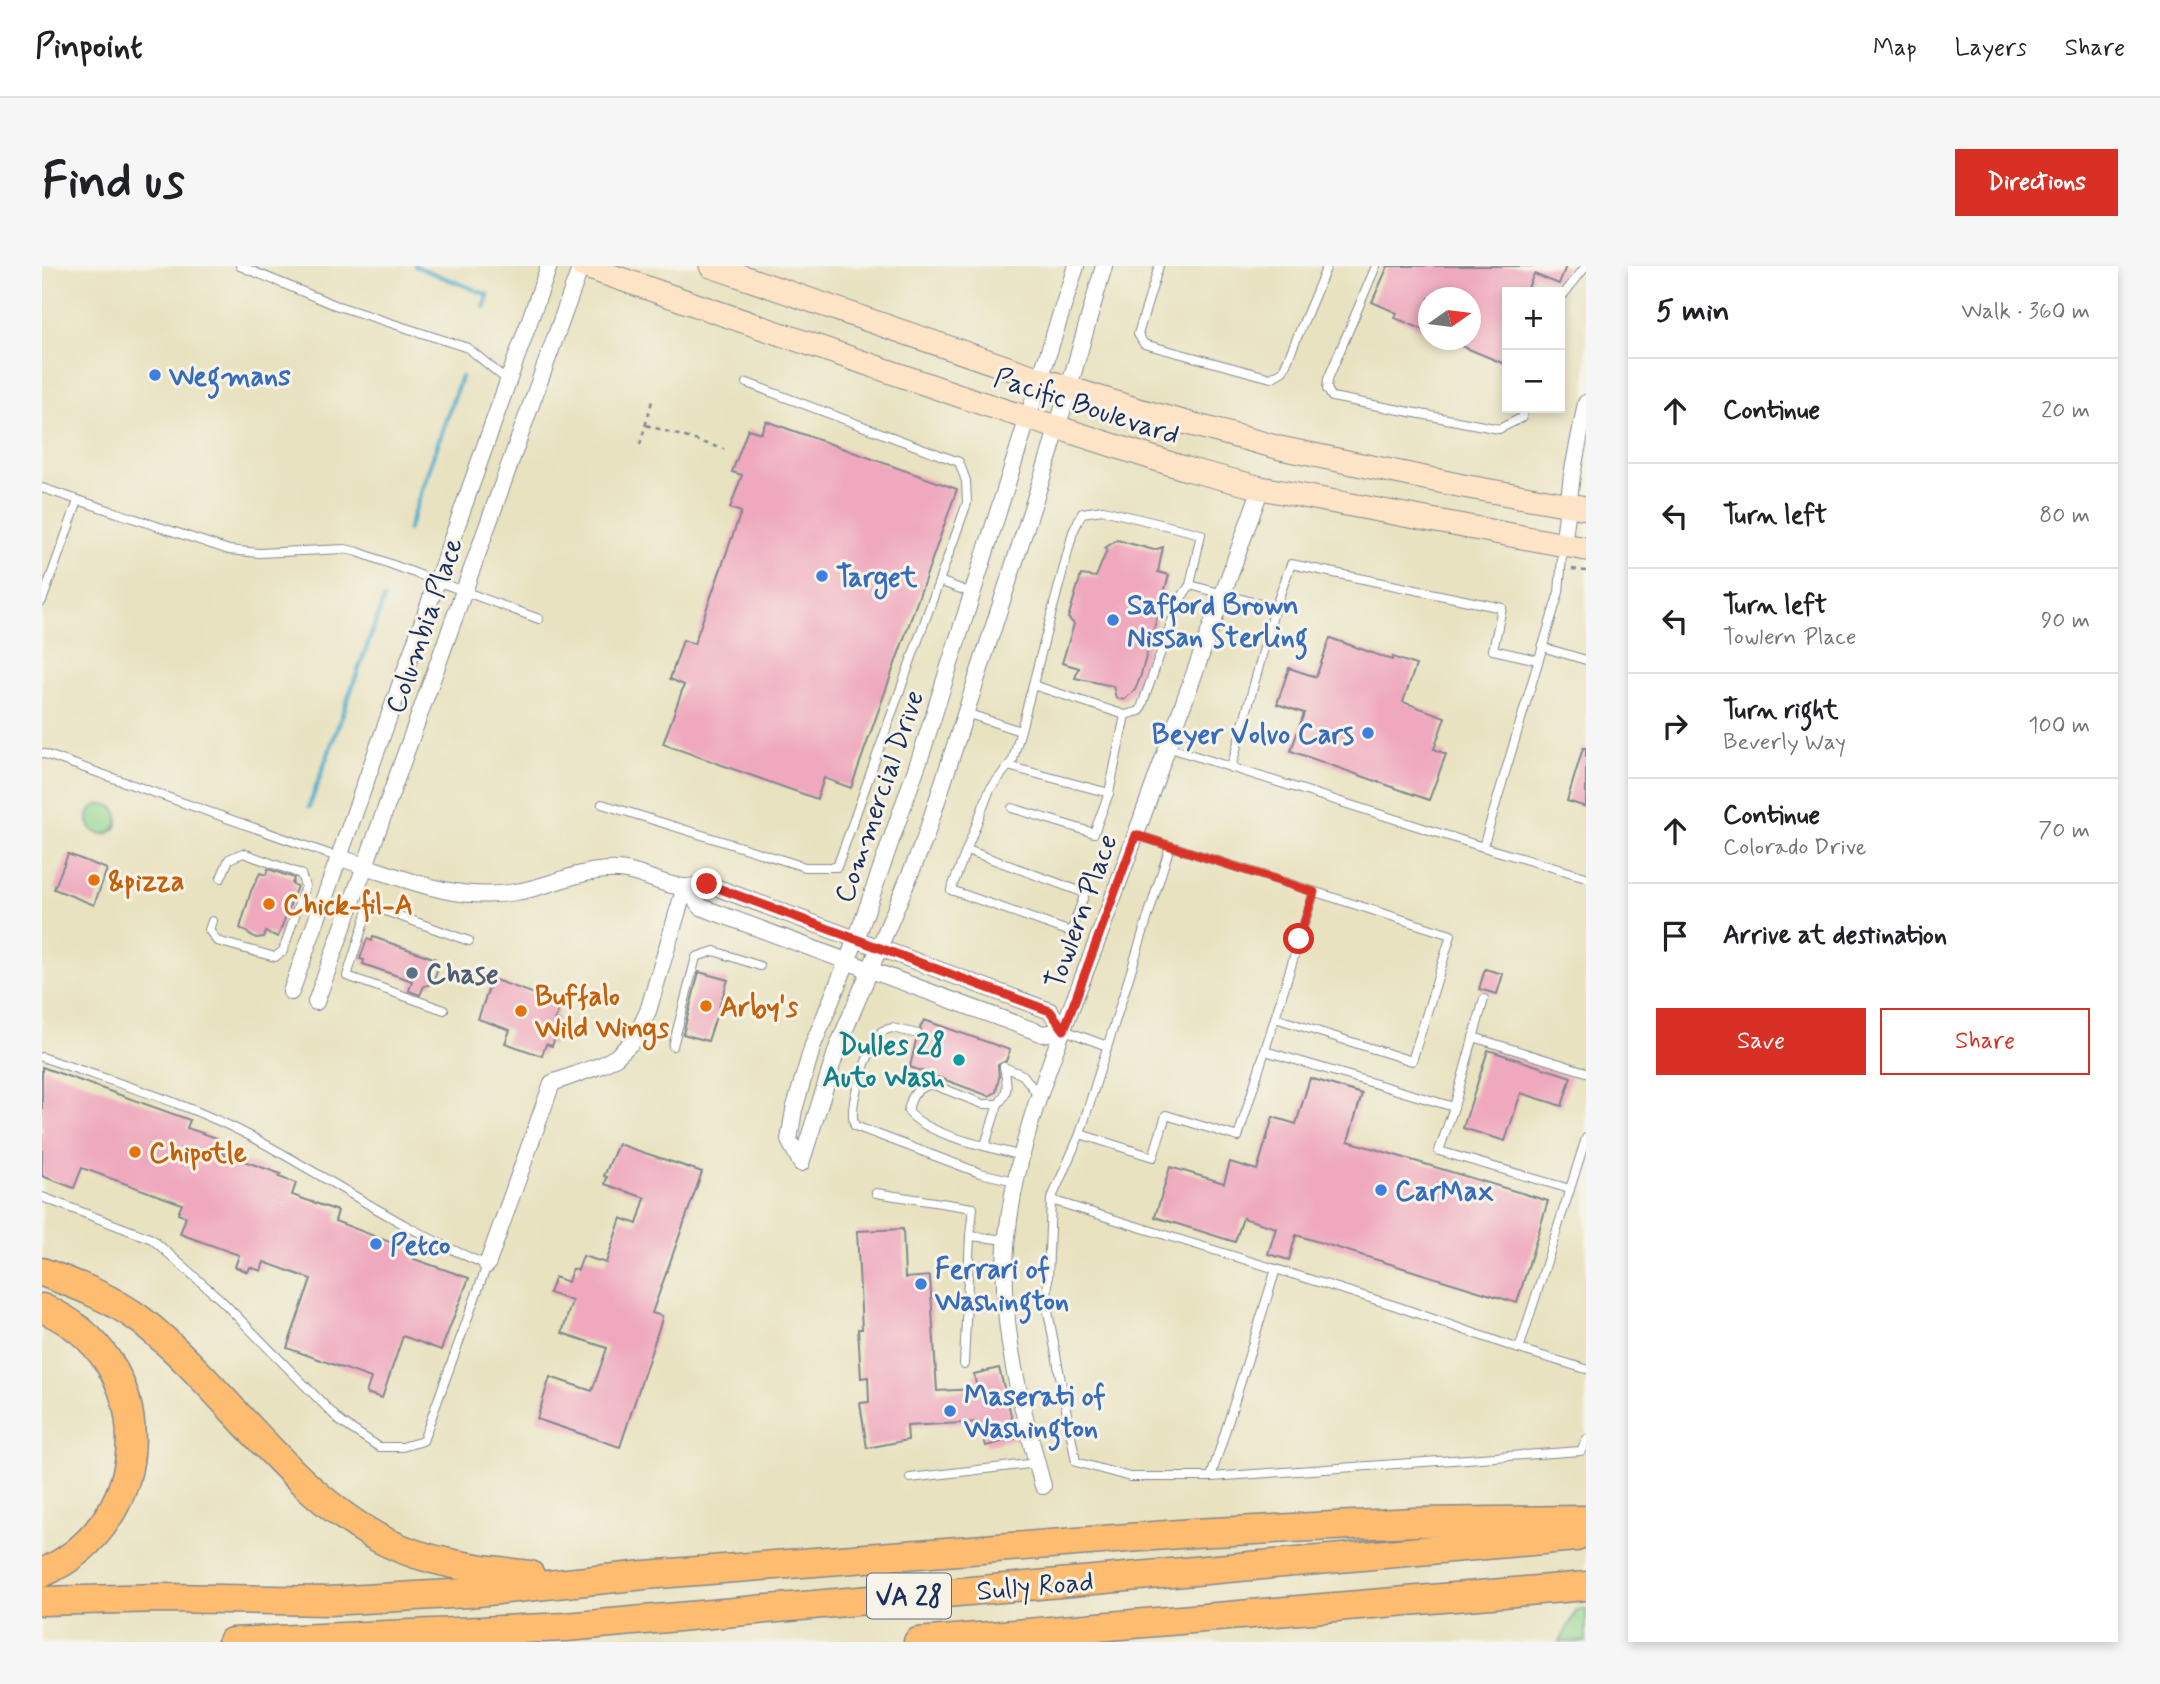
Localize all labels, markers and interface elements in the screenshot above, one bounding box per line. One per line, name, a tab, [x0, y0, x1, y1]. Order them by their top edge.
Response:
text: Pinpoint	[35, 26, 143, 70]
text: Map	[1873, 33, 1917, 64]
text: Layers	[1955, 33, 2027, 64]
text: Share	[2065, 33, 2125, 64]
button: Directions	[1955, 149, 2118, 216]
text: Find us	[42, 150, 185, 215]
north arrow	[1418, 287, 1481, 350]
map controls	[1502, 287, 1565, 413]
button: +	[1502, 287, 1565, 350]
text: 5 min	[1656, 292, 1730, 331]
text: Walk · 360 m	[1961, 297, 2090, 327]
button: −	[1502, 350, 1565, 413]
place label: Wegmans	[169, 359, 291, 399]
street label: Pacific Boulevard	[989, 360, 1184, 455]
marker: Wegmans	[147, 367, 163, 383]
icon: ahead	[1656, 392, 1694, 430]
text: Continue	[1723, 394, 1820, 428]
text: 20 m	[2041, 396, 2090, 426]
icon: left	[1656, 497, 1694, 535]
text: Turn left	[1723, 499, 1827, 533]
text: 80 m	[2039, 501, 2090, 531]
street label: Columbia Place	[378, 533, 473, 719]
place label: Target	[836, 560, 918, 600]
marker: Target	[814, 568, 830, 584]
place label: Safford Brown Nissan Sterling	[1127, 588, 1308, 660]
text: Turn left	[1723, 589, 1827, 623]
icon: left	[1656, 602, 1694, 640]
text: 90 m	[2041, 606, 2090, 636]
marker: Safford Brown Nissan Sterling	[1105, 612, 1121, 628]
text: Towlern Place	[1723, 623, 1856, 653]
street label: Commercial Drive	[827, 686, 934, 908]
text: Turn right	[1723, 694, 1839, 728]
icon: right	[1656, 707, 1694, 745]
text: 100 m	[2028, 711, 2090, 741]
place label: Beyer Volvo Cars	[1152, 717, 1354, 754]
marker: Beyer Volvo Cars	[1360, 725, 1376, 741]
text: Beverly Way	[1723, 728, 1846, 758]
text: Continue	[1723, 799, 1820, 833]
icon: ahead	[1656, 812, 1694, 850]
text: 70 m	[2038, 816, 2090, 846]
street label: Towlern Place	[1037, 829, 1127, 994]
text: Colorado Drive	[1723, 833, 1867, 863]
place label: &pizza	[108, 864, 184, 901]
route end	[691, 868, 722, 899]
marker: &pizza	[86, 872, 102, 888]
place label: Chick-fil-A	[283, 888, 413, 925]
marker: Chick-fil-A	[261, 896, 277, 912]
icon: arrive	[1656, 917, 1694, 955]
text: Arrive at destination	[1723, 919, 1947, 953]
route start	[1283, 923, 1314, 954]
place label: Chase	[426, 957, 499, 994]
marker: Chase	[404, 965, 420, 981]
place label: Buffalo Wild Wings	[535, 979, 670, 1051]
place label: Arby's	[720, 990, 799, 1027]
marker: Arby's	[698, 998, 714, 1014]
marker: Buffalo Wild Wings	[513, 1003, 529, 1019]
button: Save	[1656, 1008, 1866, 1075]
button: Share	[1880, 1008, 2090, 1075]
place label: Dulles 28 Auto Wash	[823, 1028, 945, 1097]
marker: Dulles 28 Auto Wash	[951, 1052, 967, 1068]
place label: Chipotle	[149, 1136, 247, 1173]
marker: Chipotle	[127, 1144, 143, 1160]
place label: CarMax	[1395, 1174, 1494, 1211]
marker: CarMax	[1373, 1182, 1389, 1198]
place label: Petco	[390, 1228, 450, 1265]
marker: Petco	[368, 1236, 384, 1252]
place label: Ferrari of Washington	[935, 1252, 1069, 1324]
marker: Ferrari of Washington	[913, 1276, 929, 1292]
place label: Maserati of Washington	[964, 1379, 1106, 1451]
marker: Maserati of Washington	[942, 1403, 958, 1419]
street label: Sully Road	[975, 1564, 1095, 1611]
road number: VA 28	[867, 1574, 951, 1618]

